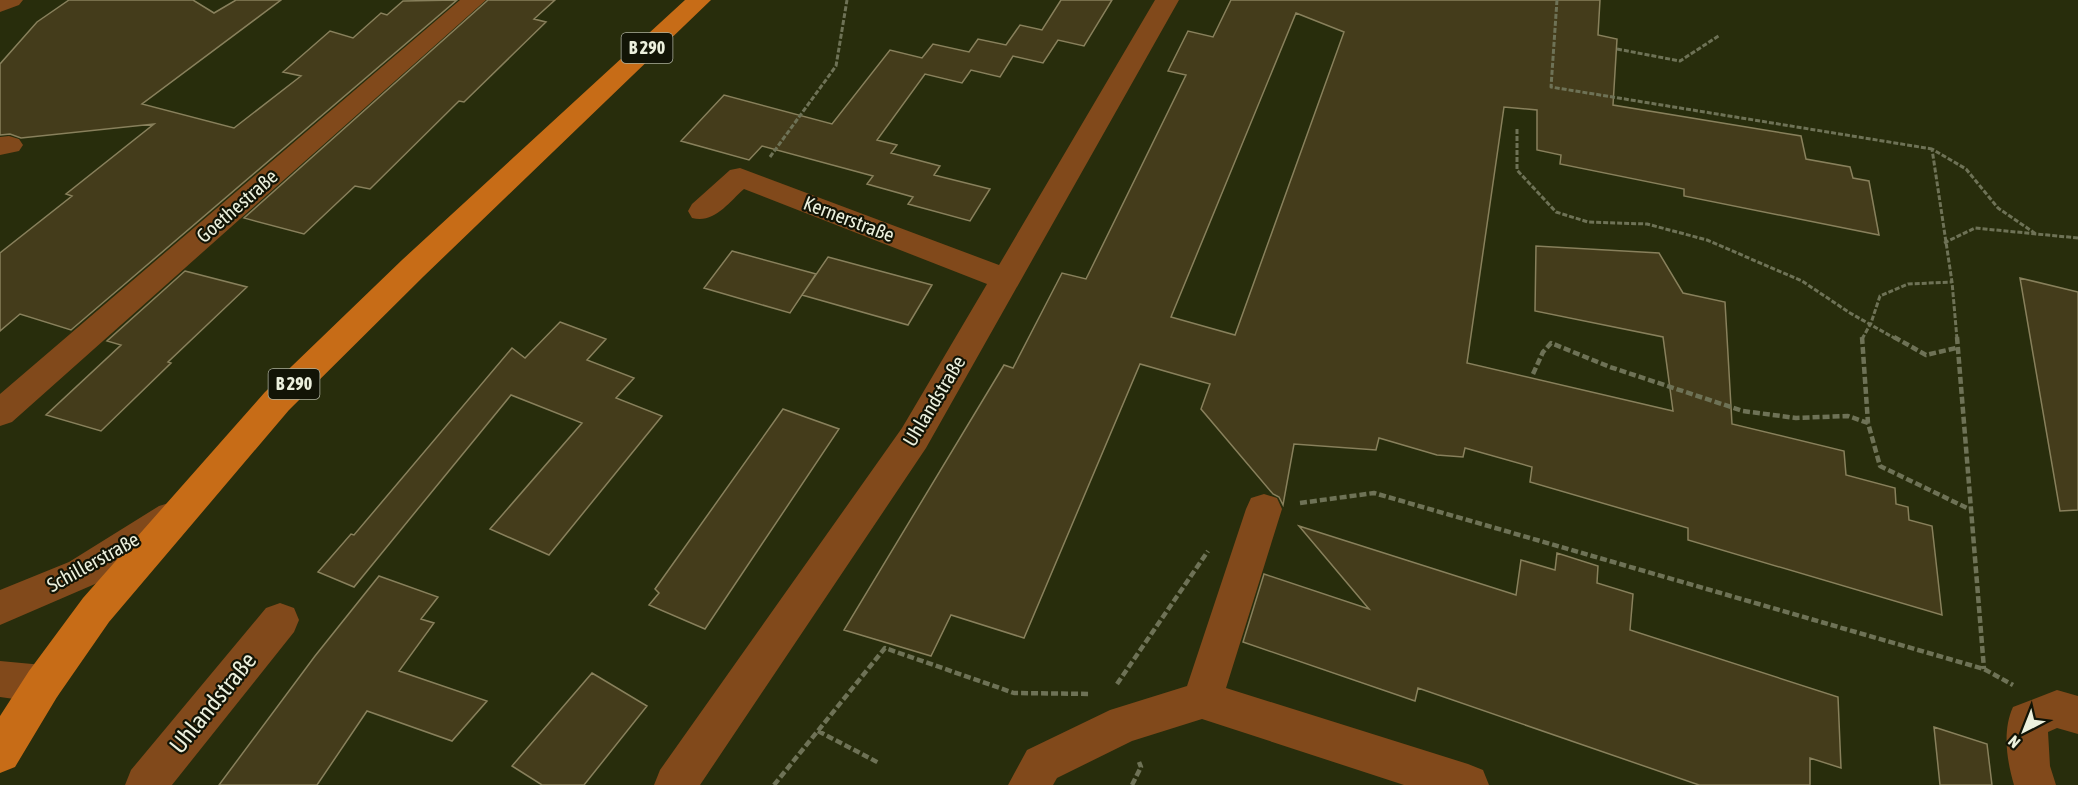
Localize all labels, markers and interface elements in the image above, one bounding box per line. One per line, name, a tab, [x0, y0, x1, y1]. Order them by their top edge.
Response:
road number: B 290	[622, 33, 672, 63]
street label: Goethestraße	[191, 164, 282, 247]
street label: Kernerstraße	[801, 191, 898, 246]
street label: Uhlandstraße	[898, 351, 970, 450]
road number: B 290	[268, 369, 320, 399]
street label: Schillerstraße	[43, 527, 143, 596]
street label: Uhlandstraße	[164, 647, 261, 758]
north arrow	[1994, 701, 2054, 761]
text: N	[2004, 732, 2023, 752]

